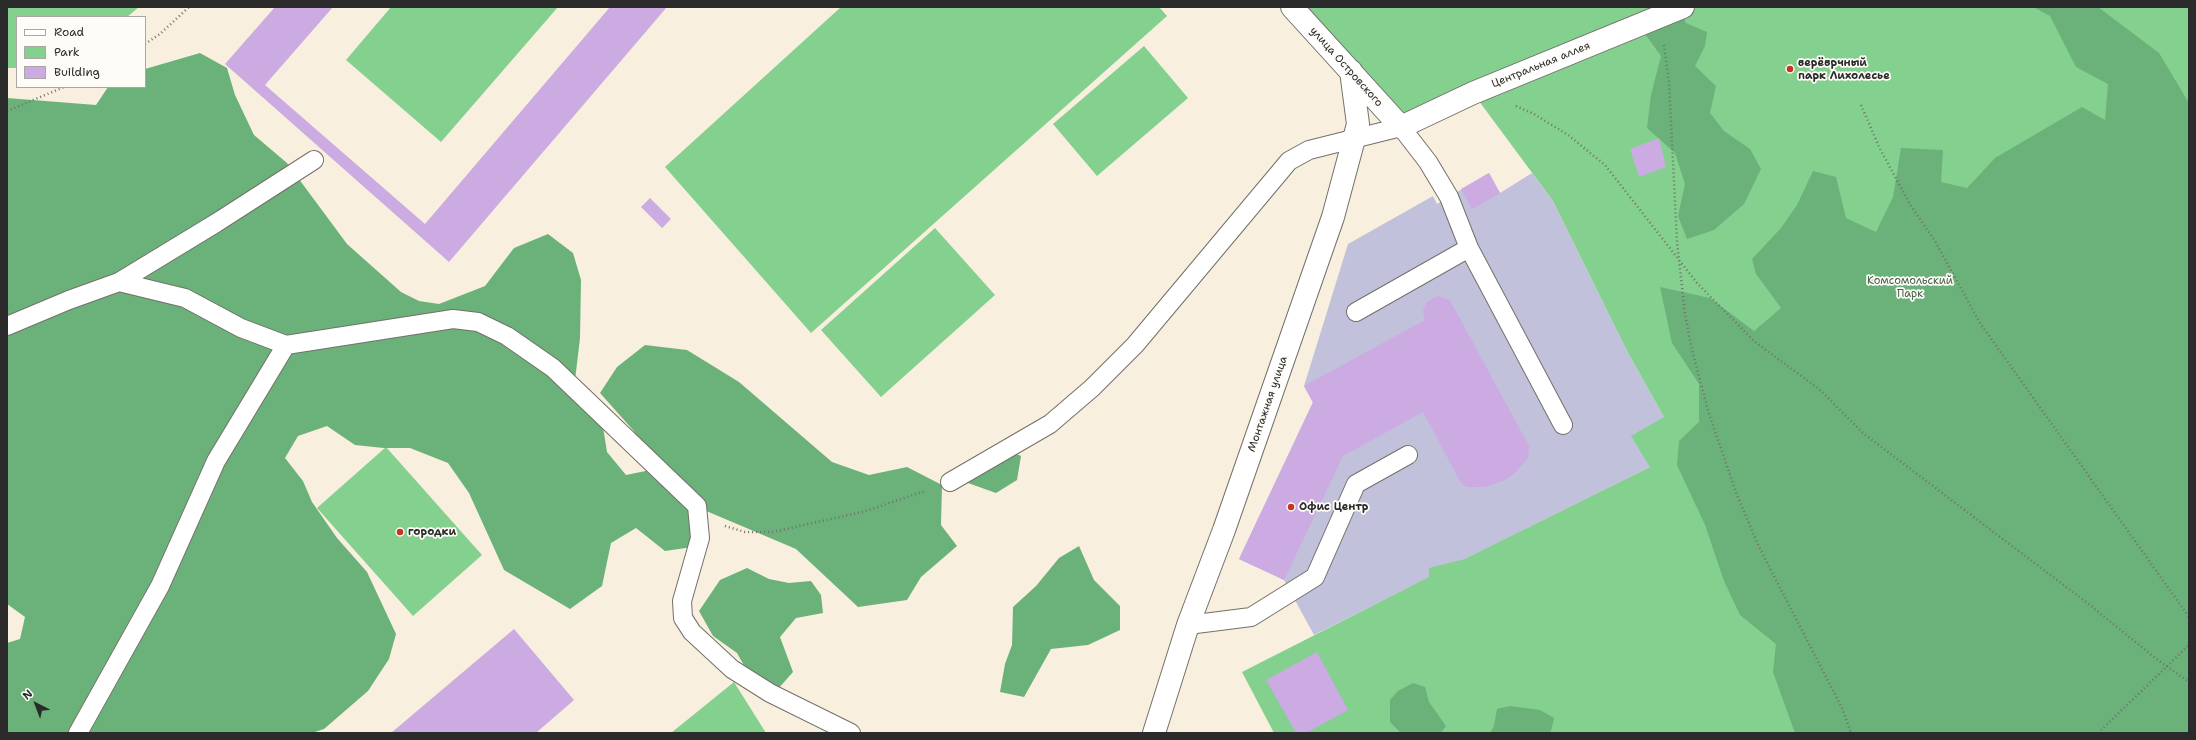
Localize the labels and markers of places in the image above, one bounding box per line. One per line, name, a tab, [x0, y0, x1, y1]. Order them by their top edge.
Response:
place label: верёврчный парк Лихолесье	[1798, 56, 1890, 82]
marker: верёврчный парк Лихолесье	[1785, 64, 1795, 74]
place label: Офис Центр	[1299, 500, 1368, 514]
marker: Офис Центр	[1286, 502, 1296, 512]
place label: городки	[408, 525, 456, 539]
marker: городки	[395, 527, 405, 537]

